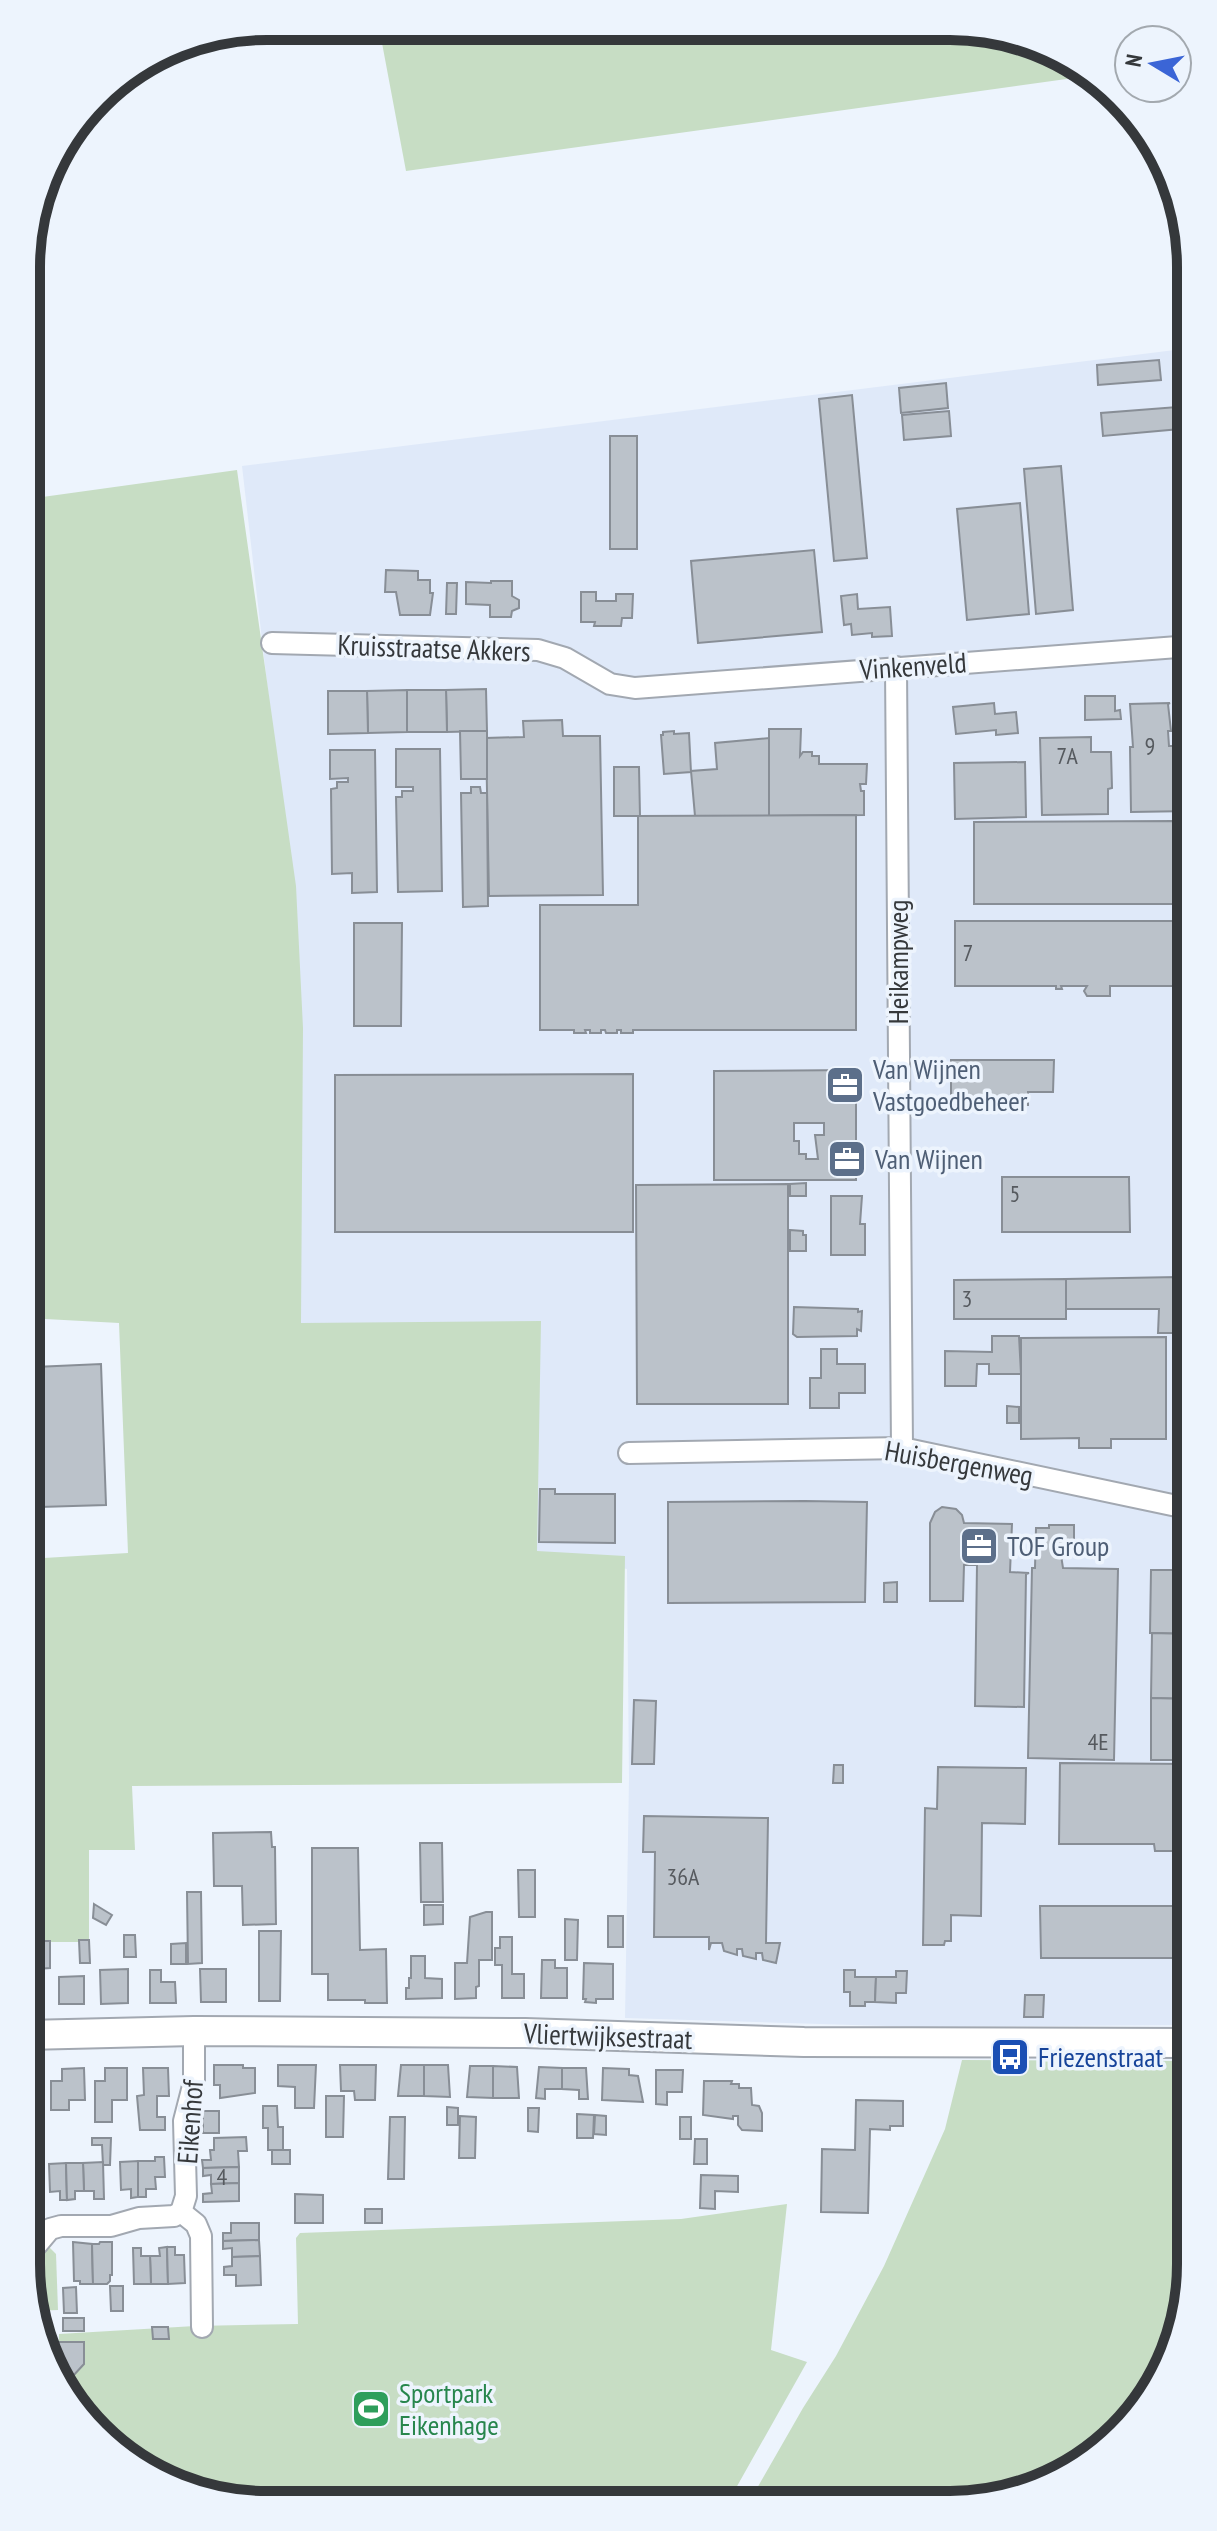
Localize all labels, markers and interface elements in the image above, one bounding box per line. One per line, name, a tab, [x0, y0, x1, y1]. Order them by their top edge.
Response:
north arrow	[1113, 24, 1193, 104]
text: N	[1118, 52, 1148, 69]
street label: Kruisstraatse Akkers	[337, 626, 531, 669]
street label: Vinkenveld	[857, 643, 968, 688]
house number: 9	[1145, 730, 1155, 761]
house number: 7A	[1056, 740, 1079, 771]
street label: Heikampweg	[879, 900, 916, 1024]
house number: 7	[963, 937, 973, 968]
place label: Van Wijnen Vastgoedbeheer	[872, 1050, 1028, 1119]
office icon: Van Wijnen Vastgoedbeheer	[824, 1064, 866, 1106]
office icon: Van Wijnen	[826, 1138, 868, 1180]
place label: Van Wijnen	[874, 1140, 983, 1177]
house number: 5	[1010, 1178, 1020, 1209]
house number: 3	[962, 1283, 972, 1314]
street label: Huisbergenweg	[882, 1431, 1036, 1494]
office icon: TOF Group	[958, 1525, 1000, 1567]
place label: TOF Group	[1007, 1527, 1109, 1564]
house number: 4E	[1087, 1726, 1109, 1757]
house number: 36A	[667, 1861, 700, 1892]
street label: Vliertwijksestraat	[522, 2014, 693, 2057]
bus stop icon: Friezenstraat	[989, 2036, 1031, 2078]
place label: Friezenstraat	[1038, 2038, 1163, 2075]
street label: Eikenhof	[168, 2077, 211, 2165]
house number: 4	[217, 2161, 228, 2192]
place label: Sportpark Eikenhage	[399, 2374, 499, 2443]
sports icon: Sportpark Eikenhage	[350, 2388, 392, 2430]

